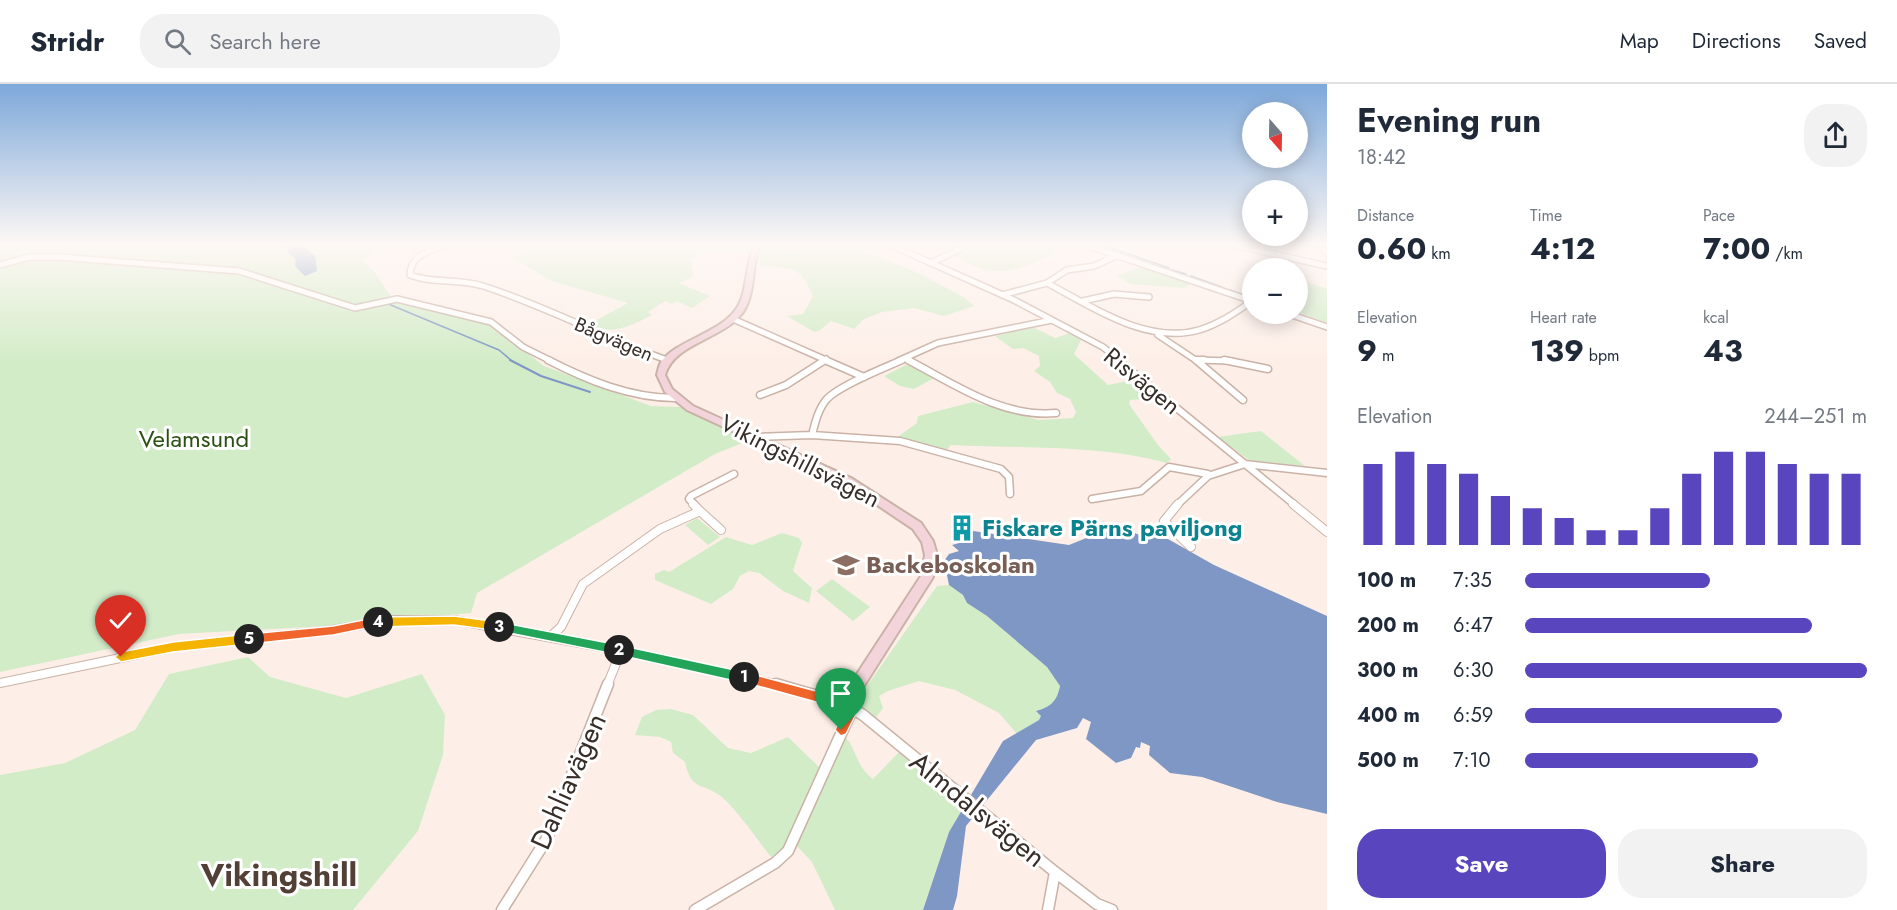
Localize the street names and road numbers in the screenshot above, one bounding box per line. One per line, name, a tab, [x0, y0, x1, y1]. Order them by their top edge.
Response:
street label: Bågvägen	[570, 310, 658, 369]
street label: Risvägen	[1096, 339, 1188, 423]
street label: Vikingshillsvägen	[714, 405, 886, 516]
street label: Dahliavägen	[520, 707, 617, 856]
street label: Almdalsvägen	[901, 742, 1055, 877]

